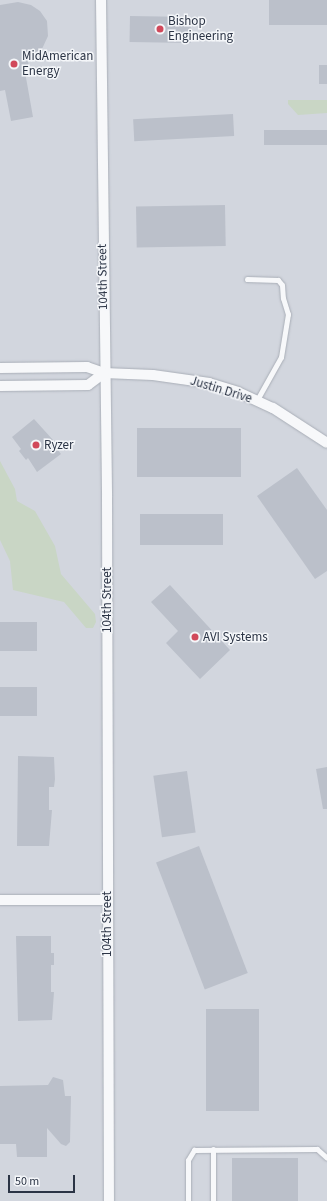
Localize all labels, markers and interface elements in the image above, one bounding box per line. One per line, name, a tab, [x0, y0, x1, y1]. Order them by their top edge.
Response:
place label: Bishop Engineering	[168, 14, 233, 45]
marker: Bishop Engineering	[155, 24, 165, 34]
place label: MidAmerican Energy	[22, 49, 93, 80]
marker: MidAmerican Energy	[9, 59, 19, 69]
street label: 104th Street	[95, 244, 111, 310]
street label: Justin Drive	[188, 373, 254, 407]
place label: Ryzer	[44, 437, 74, 453]
marker: Ryzer	[31, 440, 41, 450]
street label: 104th Street	[99, 567, 115, 633]
place label: AVI Systems	[203, 629, 268, 645]
marker: AVI Systems	[190, 632, 200, 642]
street label: 104th Street	[99, 891, 115, 957]
scale bar	[10, 1167, 77, 1193]
text: 50 m	[15, 1173, 39, 1190]

